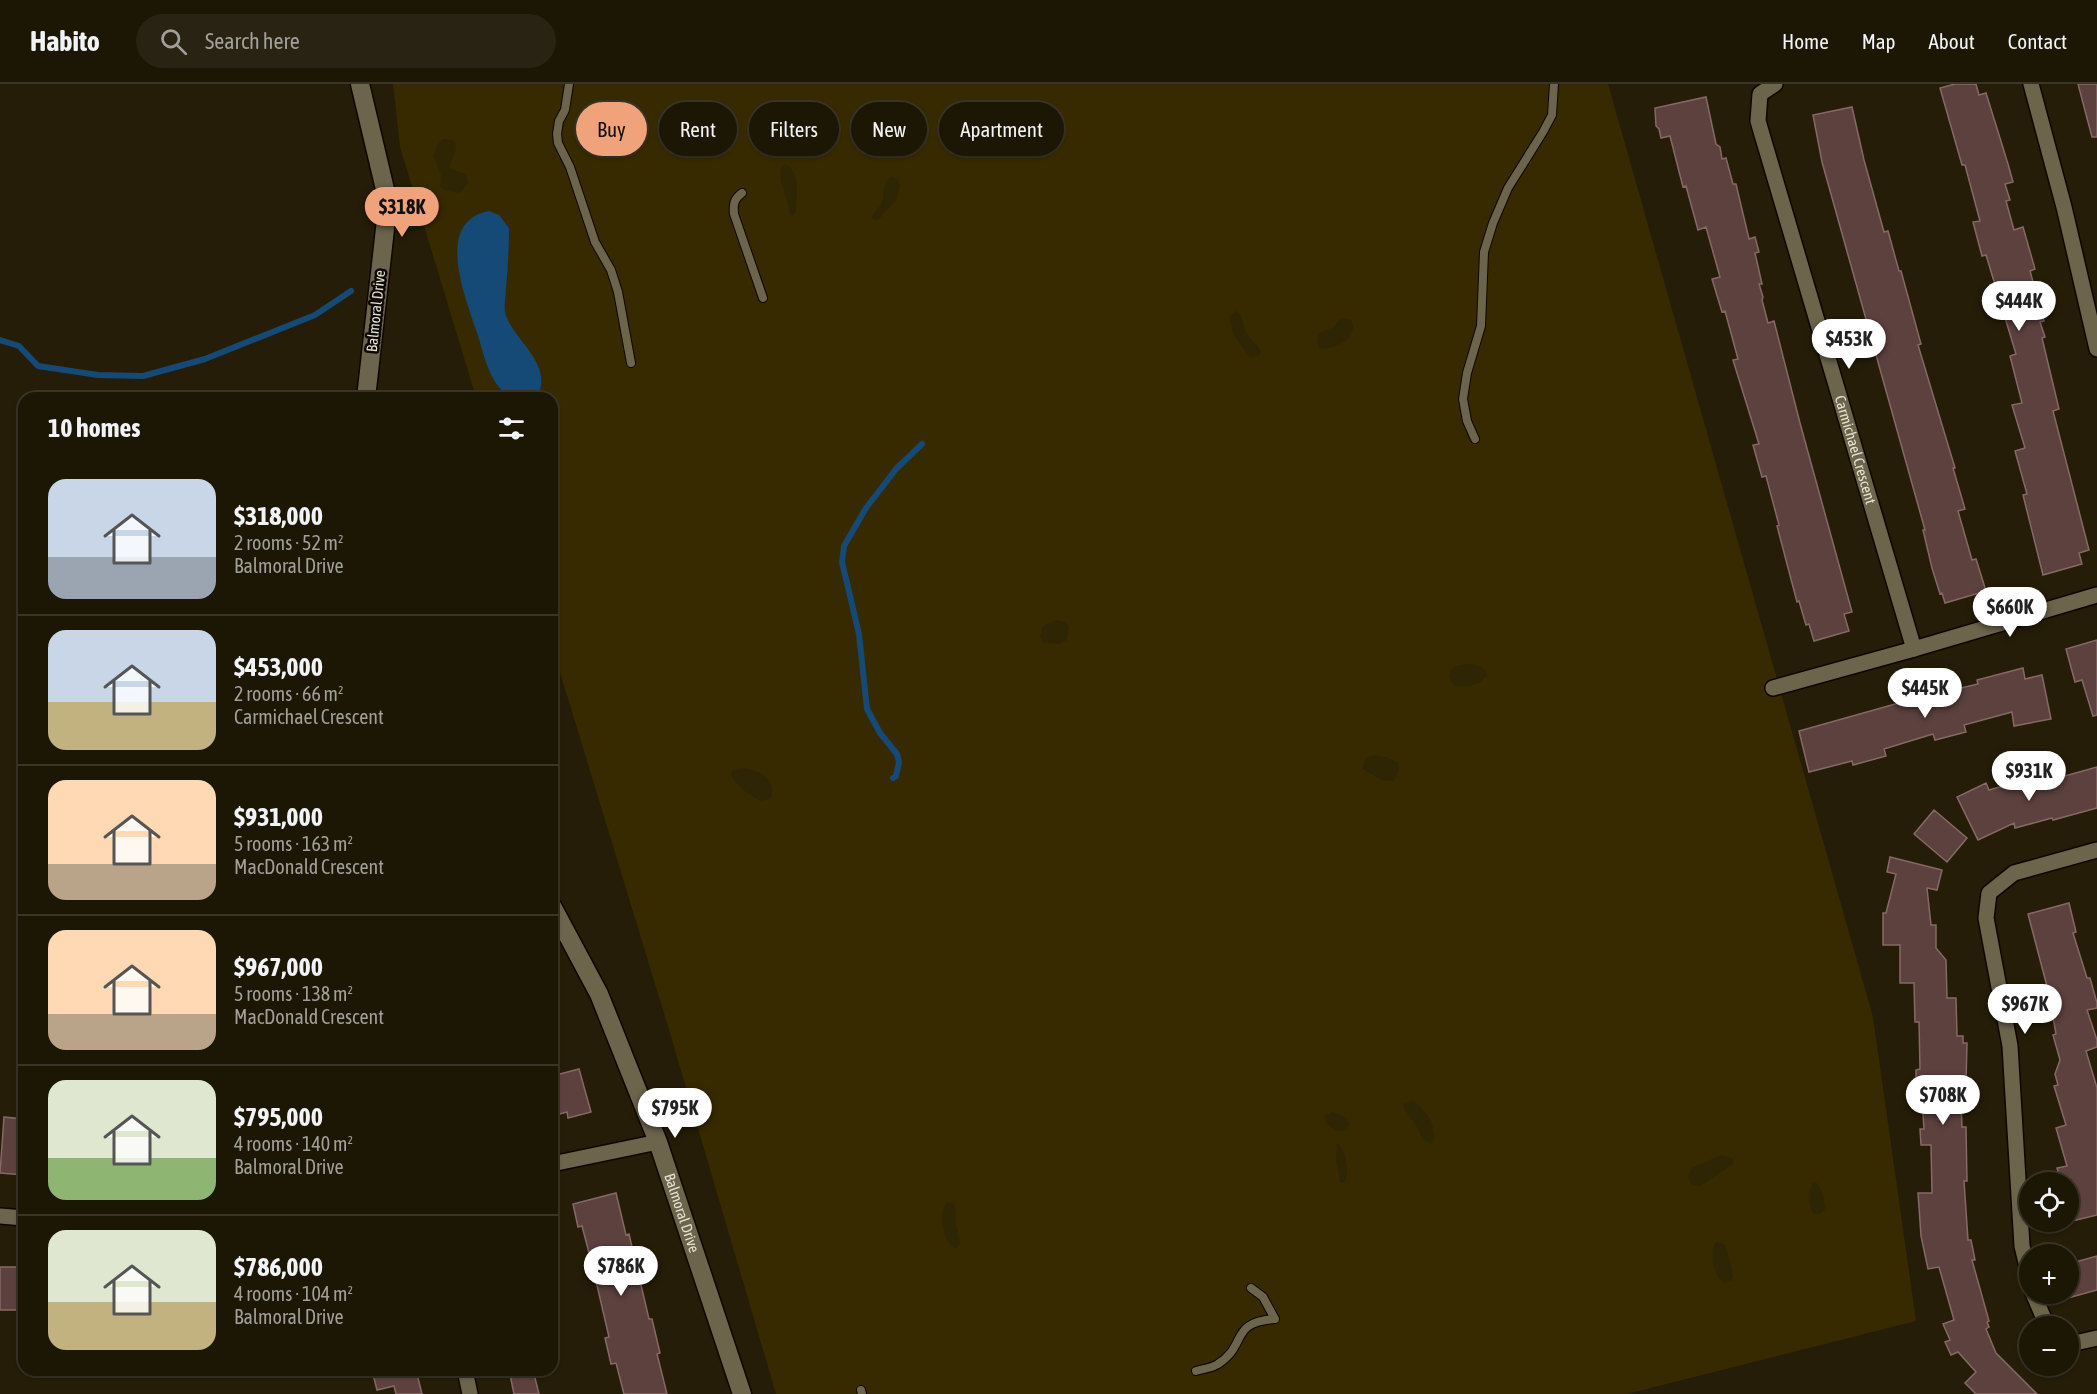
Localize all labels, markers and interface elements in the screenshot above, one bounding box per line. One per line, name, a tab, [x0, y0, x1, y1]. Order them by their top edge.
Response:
search box	[136, 14, 556, 68]
text: Habito	[30, 25, 100, 57]
icon: search	[157, 25, 190, 58]
text: Search here	[205, 28, 300, 54]
text: Home	[1782, 29, 1829, 53]
text: Map	[1862, 29, 1896, 53]
text: About	[1929, 29, 1975, 53]
text: Contact	[2008, 29, 2067, 53]
chip: Buy	[576, 102, 647, 156]
chip: Rent	[659, 102, 737, 156]
chip: Filters	[749, 102, 839, 156]
chip: New	[851, 102, 927, 156]
chip: Apartment	[939, 102, 1064, 156]
pin: $318K	[360, 187, 444, 238]
text: $318K	[379, 195, 425, 218]
street label: Balmoral Drive	[363, 269, 388, 353]
pin: $444K	[1977, 281, 2061, 332]
text: $444K	[1996, 289, 2042, 312]
pin: $453K	[1807, 319, 1891, 370]
text: $453K	[1826, 327, 1872, 350]
street label: Carmichael Crescent	[1832, 393, 1880, 506]
icon: filters	[495, 412, 528, 445]
text: 10 homes	[48, 413, 141, 443]
text: $318,000	[234, 501, 323, 531]
icon: home	[96, 503, 168, 575]
text: 2 rooms · 52 m²	[234, 531, 344, 554]
text: Balmoral Drive	[234, 554, 344, 577]
pin: $660K	[1968, 587, 2052, 638]
text: $660K	[1987, 595, 2033, 618]
text: $453,000	[234, 652, 323, 682]
icon: home	[96, 654, 168, 726]
pin: $445K	[1883, 668, 1967, 719]
text: $445K	[1902, 676, 1948, 699]
text: 2 rooms · 66 m²	[234, 682, 344, 705]
text: Carmichael Crescent	[234, 705, 384, 728]
pin: $931K	[1987, 751, 2071, 802]
text: $931K	[2006, 759, 2052, 782]
text: $931,000	[234, 802, 323, 832]
icon: home	[96, 804, 168, 876]
text: 5 rooms · 163 m²	[234, 832, 353, 855]
text: MacDonald Crescent	[234, 855, 384, 878]
text: $967,000	[234, 952, 323, 982]
icon: home	[96, 954, 168, 1026]
text: 5 rooms · 138 m²	[234, 982, 353, 1005]
pin: $967K	[1983, 984, 2067, 1035]
text: $967K	[2002, 992, 2048, 1015]
text: MacDonald Crescent	[234, 1005, 384, 1028]
pin: $708K	[1901, 1075, 1985, 1126]
text: $708K	[1920, 1083, 1966, 1106]
pin: $795K	[633, 1088, 717, 1139]
text: $795K	[652, 1096, 698, 1119]
text: $795,000	[234, 1102, 323, 1132]
icon: home	[96, 1104, 168, 1176]
text: 4 rooms · 140 m²	[234, 1132, 353, 1155]
text: Balmoral Drive	[234, 1155, 344, 1178]
street label: Balmoral Drive	[661, 1171, 703, 1255]
map controls	[2019, 1172, 2079, 1376]
button: locate	[2019, 1172, 2079, 1232]
button: +	[2019, 1244, 2079, 1304]
pin: $786K	[579, 1246, 663, 1297]
text: $786,000	[234, 1252, 323, 1282]
icon: home	[96, 1254, 168, 1326]
text: $786K	[598, 1254, 644, 1277]
text: 4 rooms · 104 m²	[234, 1282, 353, 1305]
text: Balmoral Drive	[234, 1305, 344, 1328]
button: −	[2019, 1316, 2079, 1376]

